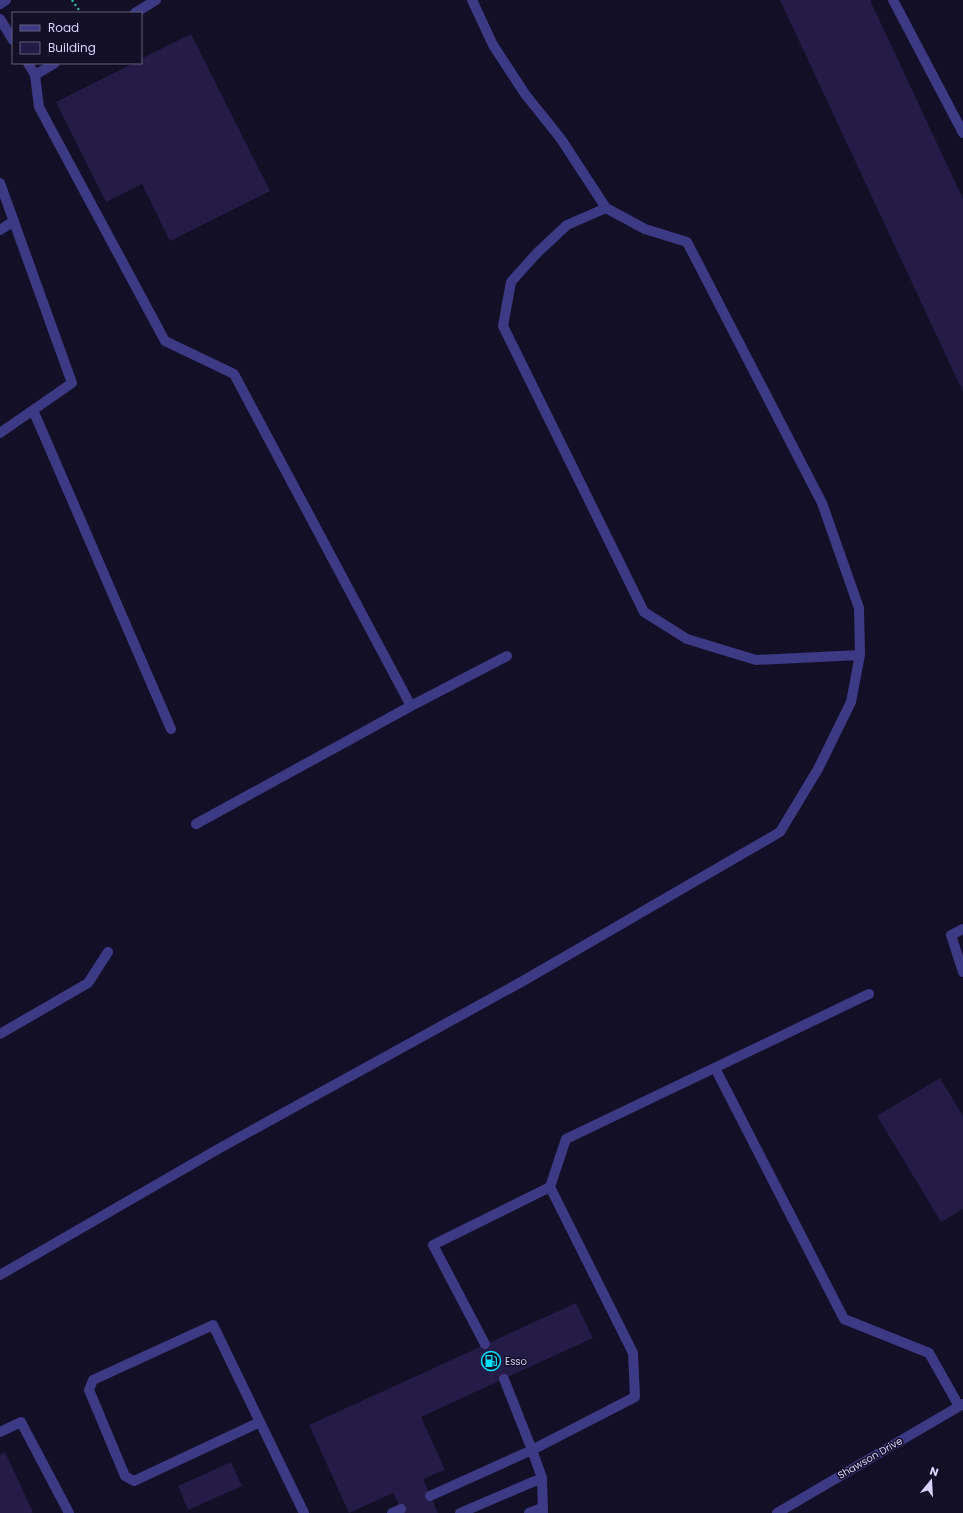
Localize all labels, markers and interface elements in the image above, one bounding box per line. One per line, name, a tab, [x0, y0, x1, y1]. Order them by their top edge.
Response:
legend	[12, 12, 142, 64]
text: Road	[48, 19, 79, 36]
text: Building	[48, 39, 96, 56]
fuel station icon: Esso	[480, 1350, 502, 1372]
place label: Esso	[505, 1354, 527, 1369]
street label: Shawson Drive	[835, 1433, 905, 1483]
north arrow	[911, 1461, 951, 1501]
text: N	[928, 1463, 941, 1480]

